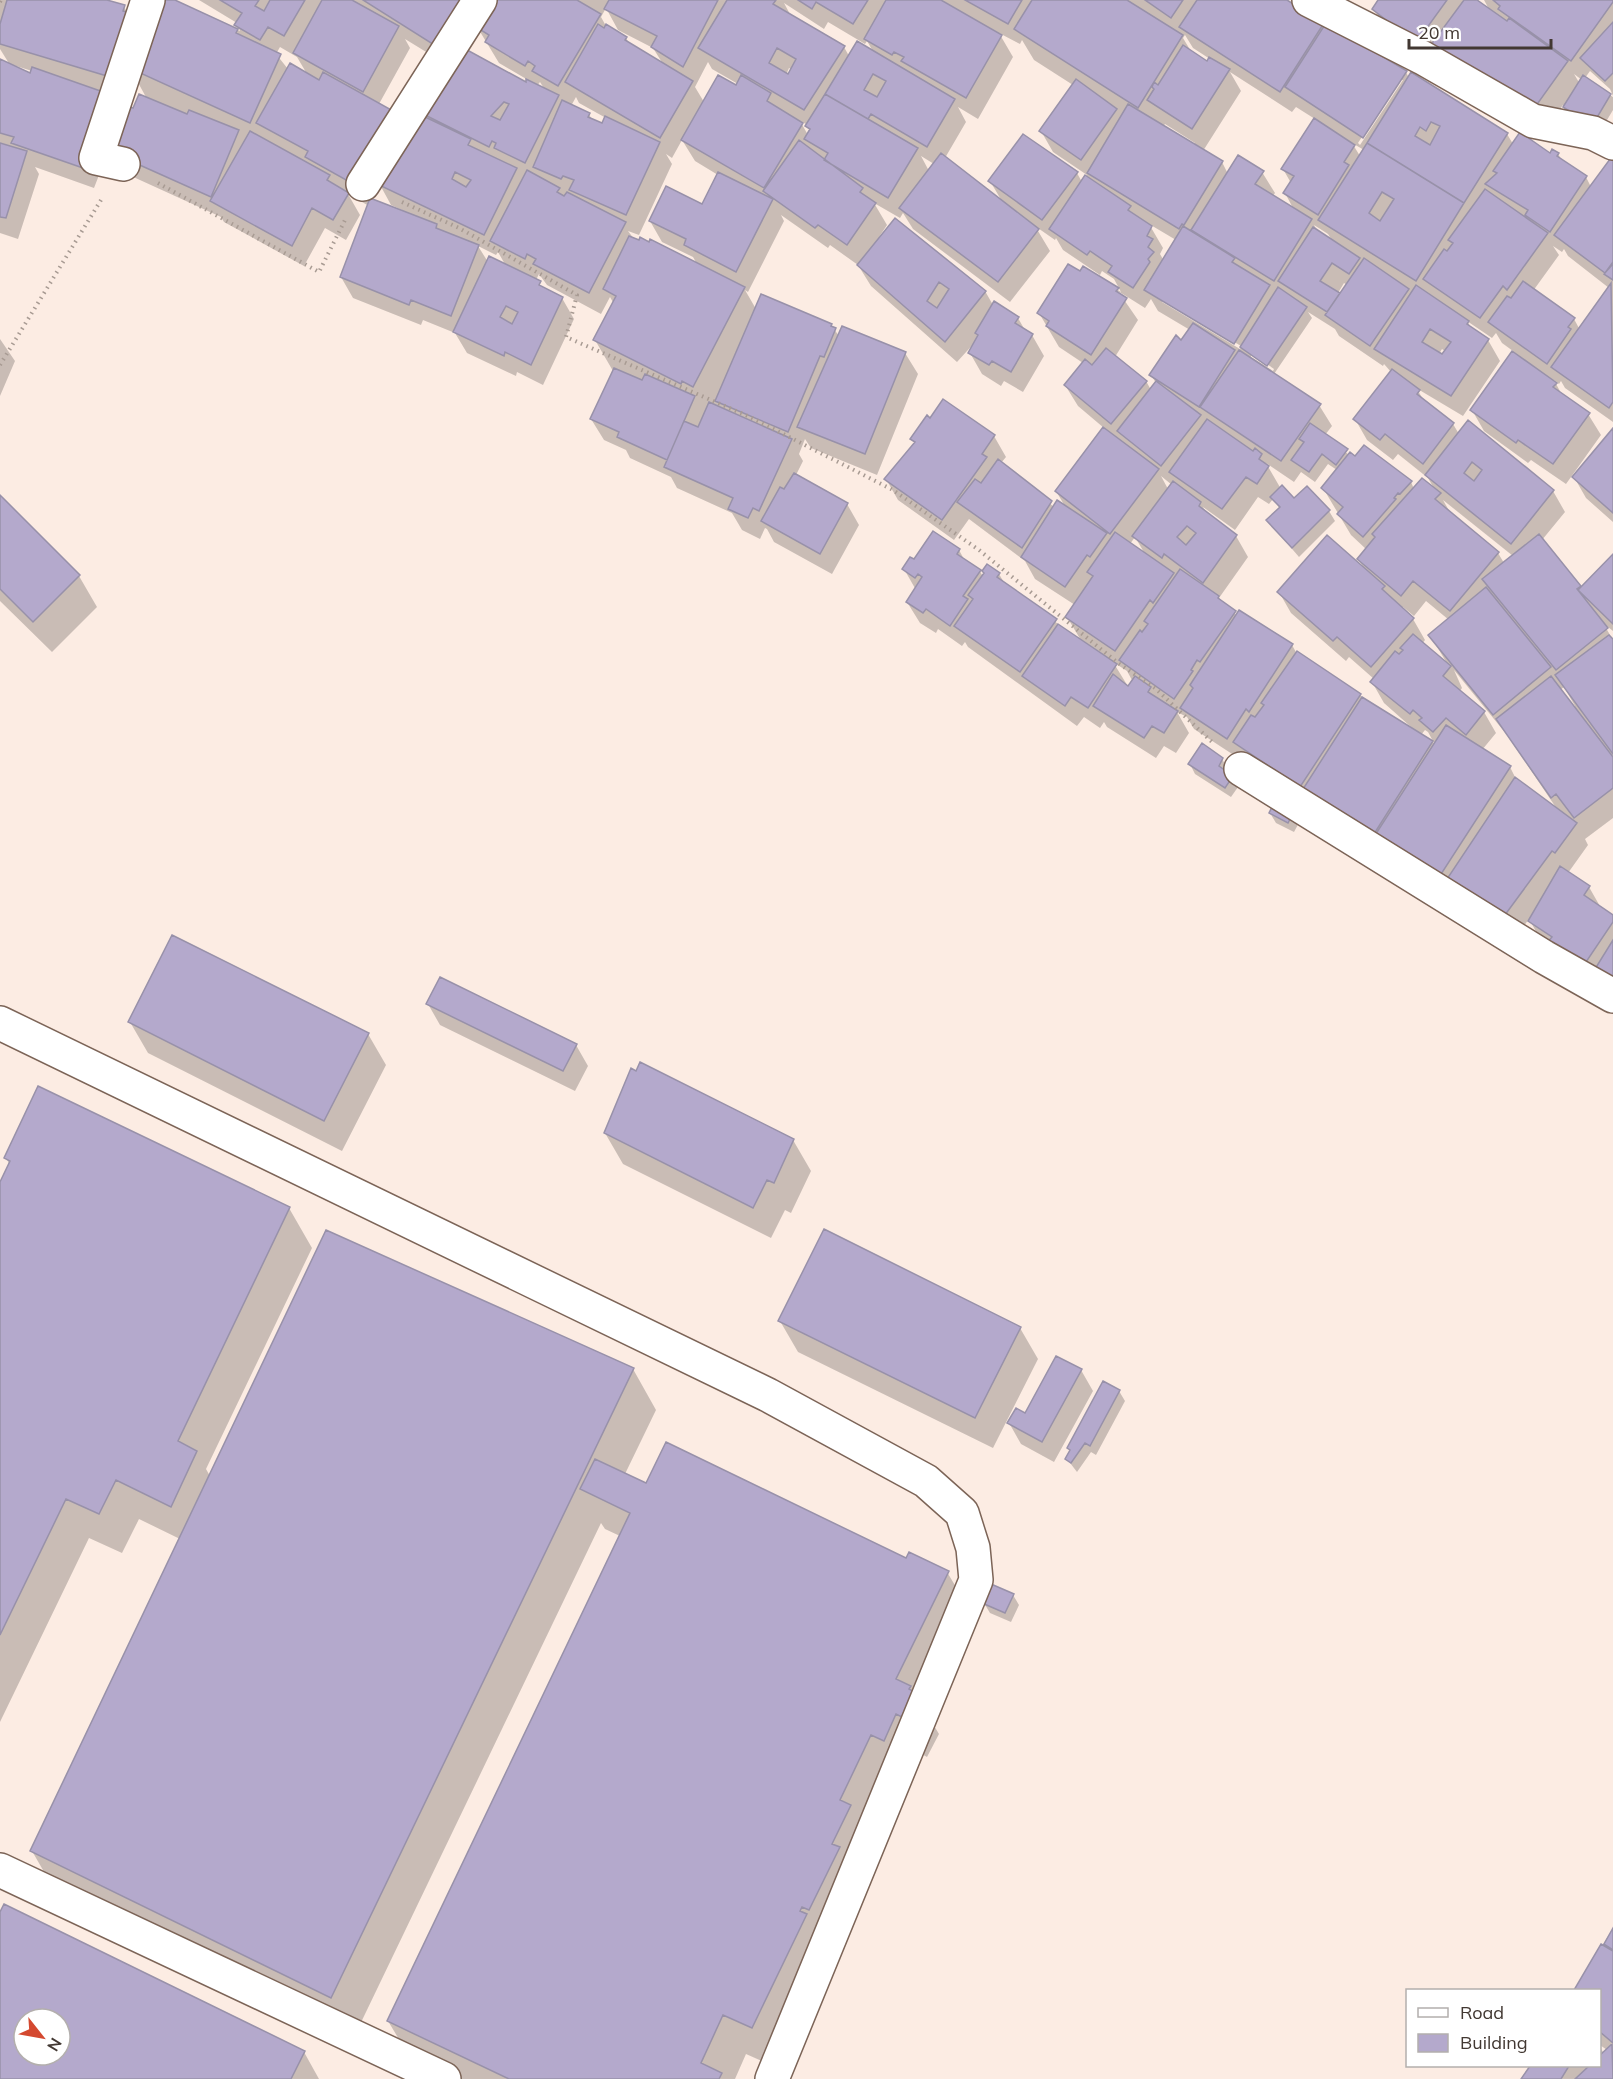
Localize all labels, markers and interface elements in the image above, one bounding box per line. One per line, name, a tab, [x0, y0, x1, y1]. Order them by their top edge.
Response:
scale bar	[1409, 12, 1552, 50]
text: 20 m	[1418, 21, 1460, 44]
legend	[1406, 1989, 1601, 2067]
text: Road	[1460, 2001, 1504, 2024]
north arrow	[12, 2007, 72, 2067]
text: Building	[1460, 2031, 1528, 2054]
text: N	[43, 2034, 67, 2055]

